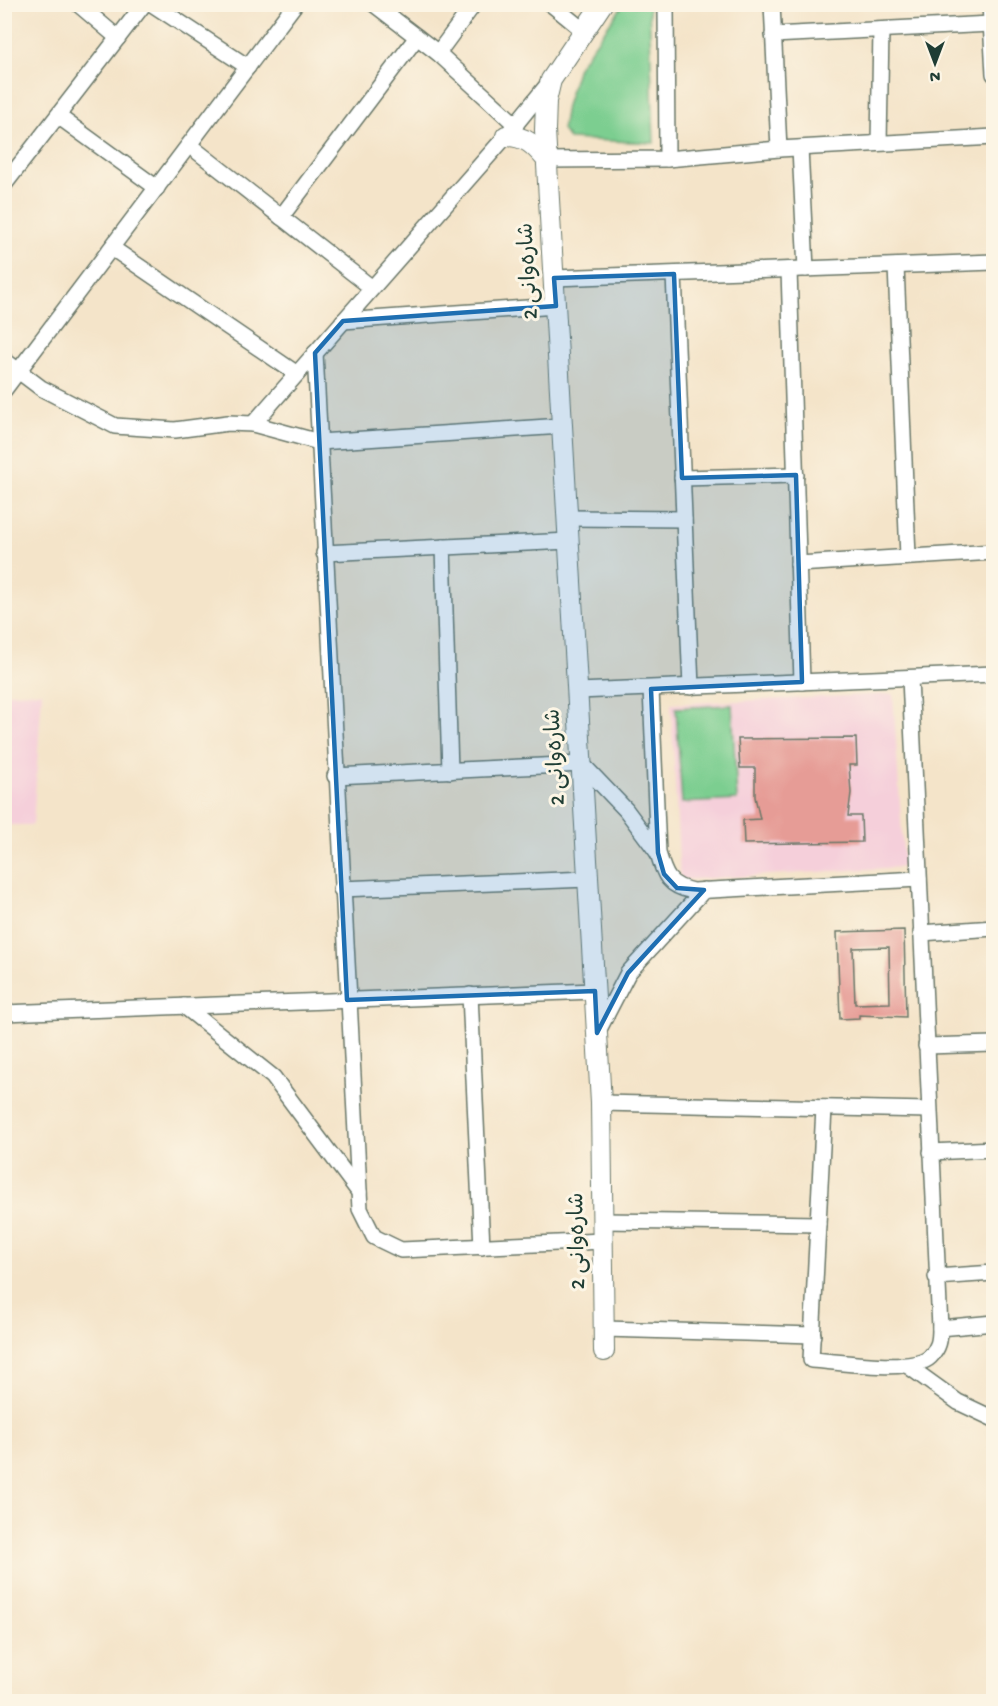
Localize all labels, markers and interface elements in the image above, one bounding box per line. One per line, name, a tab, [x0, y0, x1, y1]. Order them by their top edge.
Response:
north arrow	[905, 33, 965, 93]
text: N	[929, 65, 940, 84]
street label: شارەوانی 2	[514, 222, 546, 320]
street label: شارەوانی 2	[541, 708, 573, 806]
street label: شارەوانی 2	[565, 1192, 593, 1290]

